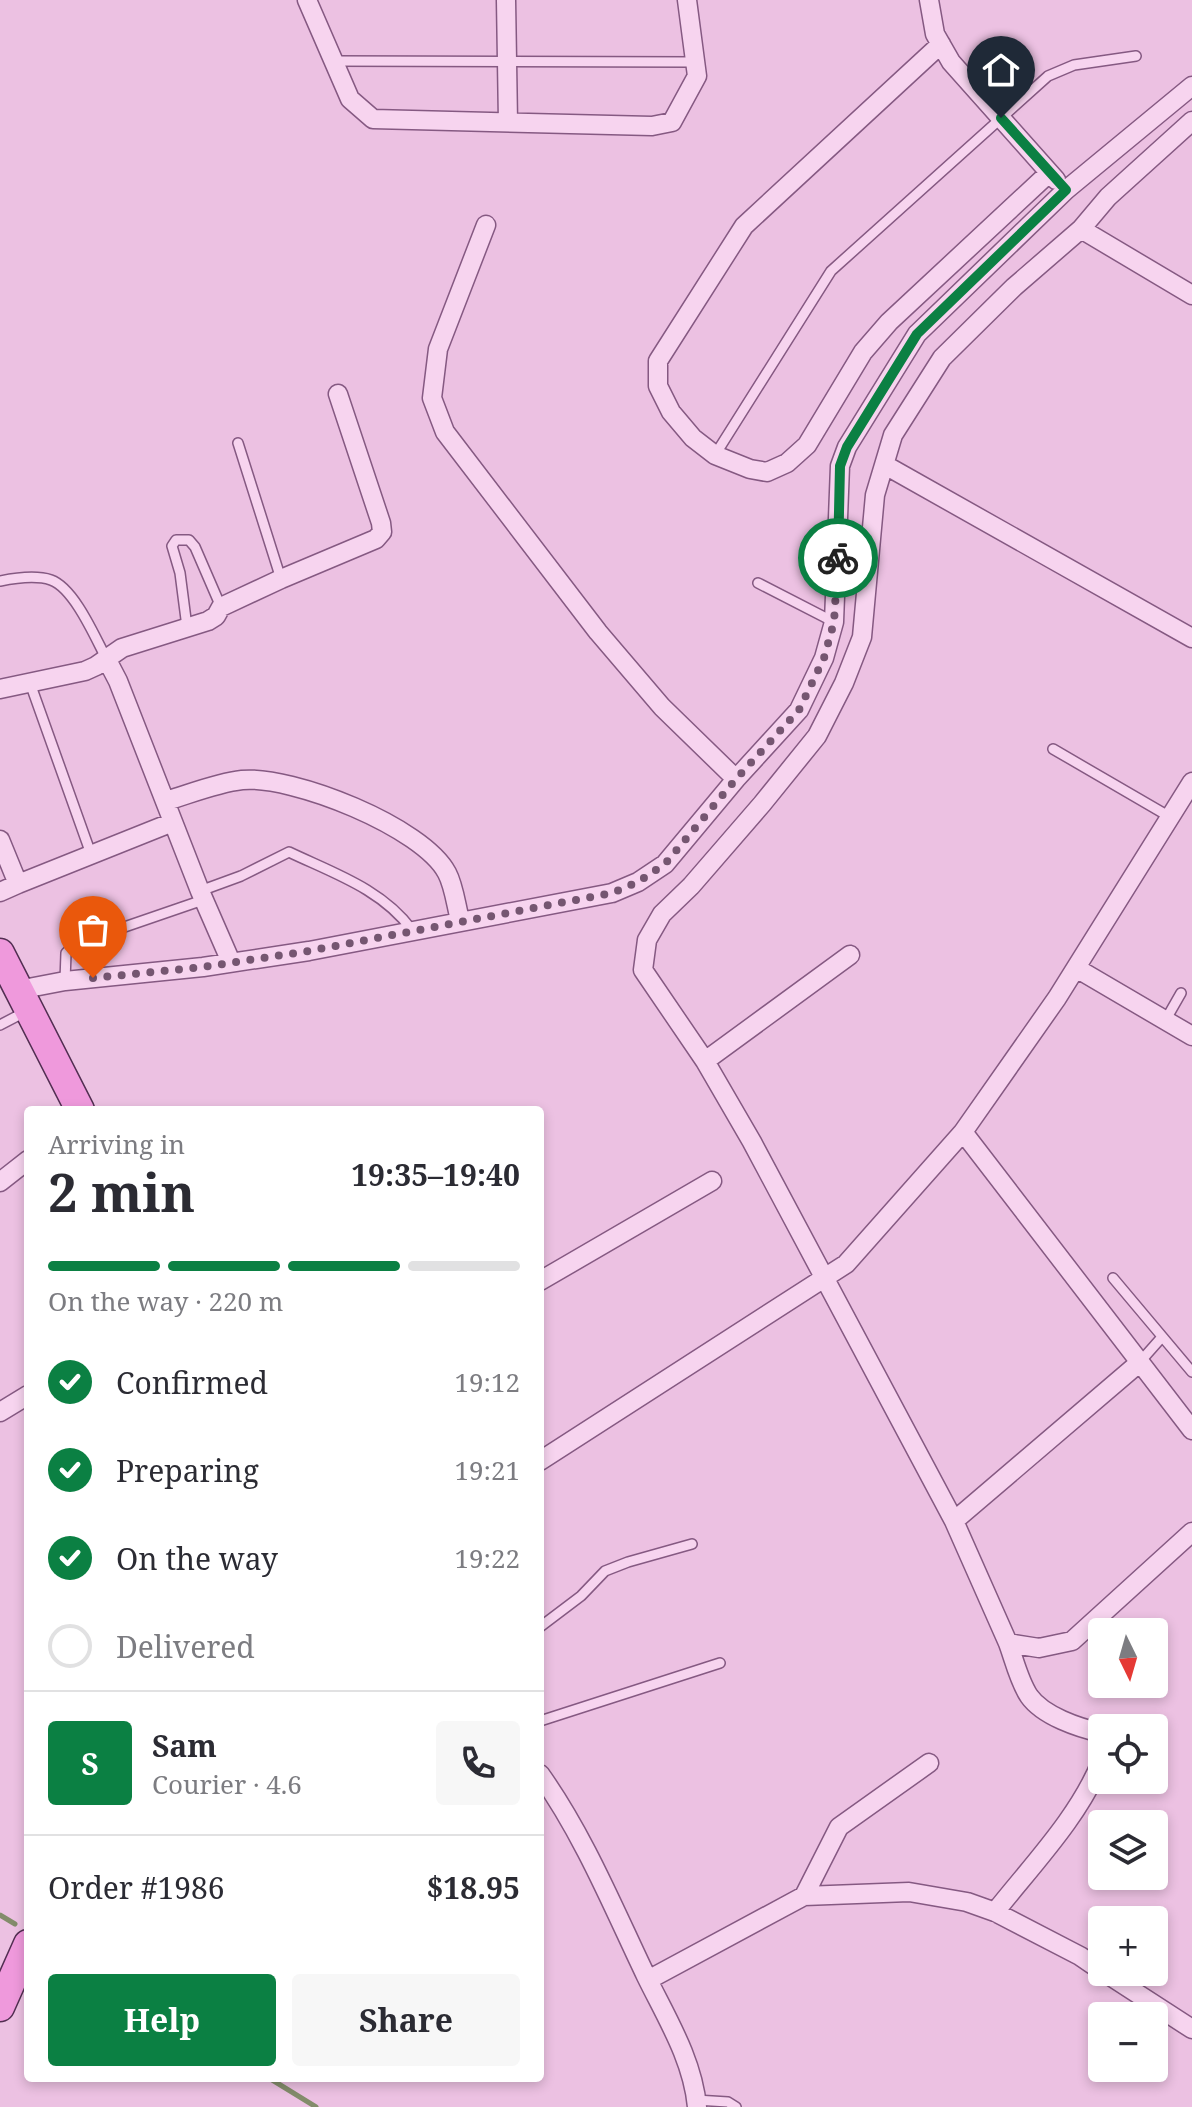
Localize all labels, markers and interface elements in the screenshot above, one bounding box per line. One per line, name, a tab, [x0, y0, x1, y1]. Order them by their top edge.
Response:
pin	[967, 36, 1035, 118]
icon: home	[979, 48, 1023, 92]
courier	[798, 518, 878, 598]
icon: bike	[816, 536, 860, 580]
pin	[59, 896, 127, 978]
icon: bag	[71, 908, 115, 952]
text: Arriving in	[48, 1126, 185, 1162]
text: 19:35–19:40	[351, 1154, 520, 1195]
text: 2 min	[48, 1156, 195, 1227]
text: On the way · 220 m	[48, 1283, 283, 1319]
icon: check	[48, 1360, 92, 1404]
text: Confirmed	[116, 1362, 268, 1403]
text: 19:12	[454, 1364, 520, 1400]
icon: check	[48, 1448, 92, 1492]
text: Preparing	[116, 1450, 259, 1491]
text: 19:21	[454, 1452, 520, 1488]
icon: check	[48, 1536, 92, 1580]
text: On the way	[116, 1538, 278, 1579]
text: 19:22	[454, 1540, 520, 1576]
north arrow	[1088, 1618, 1168, 1698]
map controls	[1088, 1618, 1168, 2082]
text: Delivered	[116, 1626, 255, 1667]
button: locate	[1088, 1714, 1168, 1794]
button: phone	[436, 1721, 520, 1805]
text: Sam	[152, 1725, 217, 1766]
text: S	[81, 1743, 99, 1784]
text: Courier · 4.6	[152, 1766, 302, 1802]
button: layers	[1088, 1810, 1168, 1890]
text: Order #1986	[48, 1867, 225, 1908]
text: $18.95	[426, 1867, 520, 1908]
button: +	[1088, 1906, 1168, 1986]
button: Help	[48, 1974, 276, 2066]
button: Share	[292, 1974, 520, 2066]
button: −	[1088, 2002, 1168, 2082]

